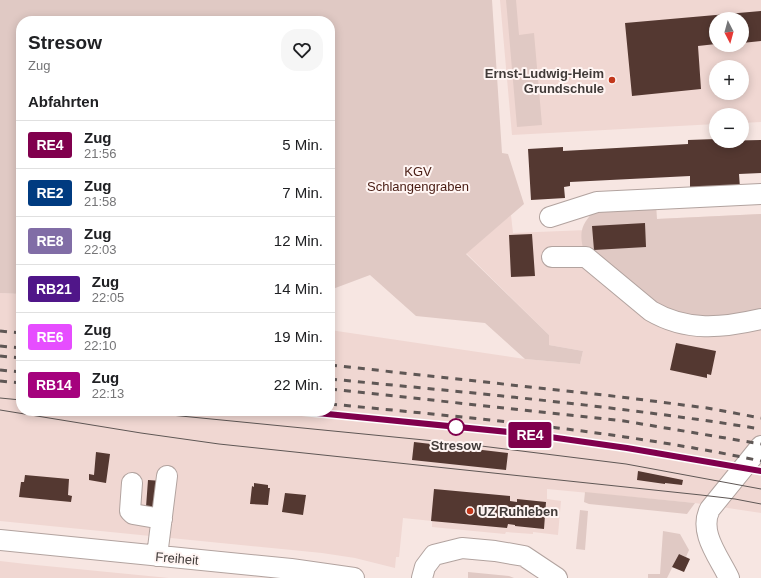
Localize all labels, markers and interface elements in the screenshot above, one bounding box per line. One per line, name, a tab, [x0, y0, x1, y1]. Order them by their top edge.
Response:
north arrow	[709, 12, 749, 52]
map controls	[709, 12, 749, 148]
button: heart	[281, 29, 323, 71]
text: Stresow	[28, 32, 102, 53]
text: Zug	[28, 58, 50, 73]
button: +	[709, 60, 749, 100]
place label: Ernst-Ludwig-Heim Grundschule	[485, 66, 604, 96]
marker: Ernst-Ludwig-Heim Grundschule	[607, 75, 617, 85]
text: Abfahrten	[28, 93, 99, 110]
button: −	[709, 108, 749, 148]
text: Zug	[84, 129, 112, 146]
text: 5 Min.	[282, 136, 323, 153]
text: RE4	[36, 137, 64, 153]
text: 21:56	[84, 146, 117, 161]
park label: KGV Schlangengraben	[367, 164, 469, 194]
text: Zug	[84, 177, 112, 194]
text: 7 Min.	[282, 184, 323, 201]
text: RE2	[36, 185, 64, 201]
text: 21:58	[84, 194, 117, 209]
text: Zug	[84, 225, 112, 242]
text: 12 Min.	[274, 232, 323, 249]
text: RE8	[36, 233, 64, 249]
text: 22:03	[84, 242, 117, 257]
text: Zug	[92, 273, 119, 290]
text: 14 Min.	[274, 280, 323, 297]
text: RB21	[36, 281, 72, 297]
text: 22:05	[92, 290, 124, 305]
text: Zug	[84, 321, 112, 338]
text: 19 Min.	[274, 328, 323, 345]
text: RE6	[36, 329, 64, 345]
text: 22:10	[84, 338, 117, 353]
text: Zug	[92, 369, 119, 386]
text: 22 Min.	[274, 376, 323, 393]
text: RB14	[36, 377, 72, 393]
text: 22:13	[92, 386, 124, 401]
marker: Stresow	[447, 418, 465, 436]
line badge: RE4	[507, 422, 553, 448]
text: RE4	[516, 427, 544, 443]
place label: Stresow	[431, 438, 482, 453]
place label: UZ Ruhleben	[478, 504, 558, 519]
marker: UZ Ruhleben	[465, 506, 475, 516]
street label: Freiheit	[155, 549, 200, 568]

